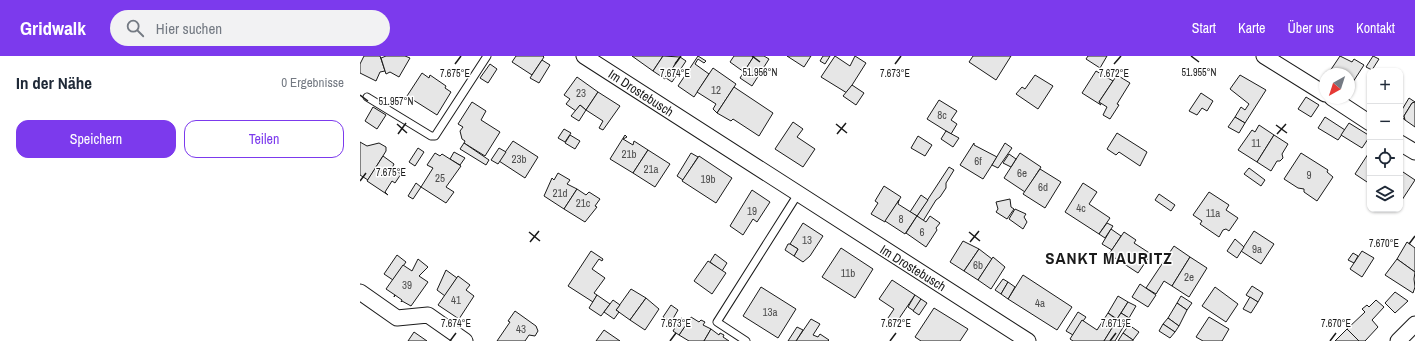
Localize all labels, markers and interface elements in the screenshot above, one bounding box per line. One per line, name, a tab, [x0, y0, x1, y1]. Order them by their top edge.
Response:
search box	[110, 10, 390, 46]
text: Gridwalk	[20, 15, 86, 41]
icon: search	[124, 17, 146, 39]
text: Hier suchen	[156, 18, 222, 39]
text: Start	[1192, 19, 1216, 37]
text: Karte	[1238, 19, 1265, 37]
text: Über uns	[1287, 19, 1334, 37]
text: Kontakt	[1356, 19, 1395, 37]
street label: Im Drostebusch	[605, 66, 677, 120]
text: 51.956°N	[743, 66, 778, 79]
text: 51.955°N	[1182, 66, 1217, 79]
text: 7.675°E	[440, 67, 470, 80]
text: 7.674°E	[660, 67, 690, 80]
text: 7.673°E	[880, 67, 910, 80]
text: 7.672°E	[1099, 67, 1129, 80]
north arrow	[1319, 68, 1355, 104]
map controls	[1367, 68, 1403, 212]
button: +	[1367, 68, 1403, 104]
text: In der Nähe	[16, 71, 92, 94]
text: 0 Ergebnisse	[281, 74, 344, 91]
house number: 12	[711, 83, 721, 97]
house number: 23	[576, 86, 586, 100]
text: 51.957°N	[379, 95, 414, 108]
button: −	[1367, 104, 1403, 140]
house number: 8c	[937, 108, 947, 122]
button: Speichern	[16, 120, 176, 158]
button: Teilen	[184, 120, 344, 158]
house number: 11	[1251, 136, 1261, 150]
button: locate	[1367, 140, 1403, 176]
house number: 21b	[621, 147, 637, 161]
house number: 23b	[511, 152, 527, 166]
house number: 6f	[974, 154, 982, 168]
house number: 21a	[643, 162, 659, 176]
text: 7.675°E	[376, 166, 406, 179]
house number: 6e	[1017, 166, 1027, 180]
house number: 9	[1306, 168, 1312, 182]
house number: 25	[435, 171, 445, 185]
house number: 19b	[700, 172, 716, 186]
button: layers	[1367, 176, 1403, 212]
house number: 6d	[1038, 180, 1048, 194]
house number: 21d	[552, 186, 568, 200]
house number: 21c	[576, 196, 591, 210]
house number: 4c	[1076, 201, 1086, 215]
house number: 19	[747, 204, 757, 218]
house number: 11a	[1206, 206, 1220, 220]
house number: 8	[898, 212, 904, 226]
house number: 6	[919, 225, 925, 239]
house number: 13	[802, 233, 812, 247]
text: 7.670°E	[1369, 237, 1399, 250]
street label: Im Drostebusch	[877, 241, 949, 295]
house number: 9a	[1252, 242, 1262, 256]
district label: SANKT MAURITZ	[1045, 246, 1173, 269]
house number: 6b	[973, 258, 983, 272]
house number: 11b	[841, 266, 855, 280]
house number: 2e	[1184, 270, 1194, 284]
house number: 39	[402, 278, 412, 292]
house number: 41	[451, 293, 461, 307]
house number: 4a	[1035, 296, 1045, 310]
house number: 13a	[762, 305, 778, 319]
text: 7.674°E	[441, 317, 471, 330]
text: 7.673°E	[661, 317, 691, 330]
text: 7.672°E	[881, 317, 911, 330]
text: 7.671°E	[1101, 317, 1131, 330]
text: 7.670°E	[1321, 317, 1351, 330]
house number: 43	[516, 322, 526, 336]

